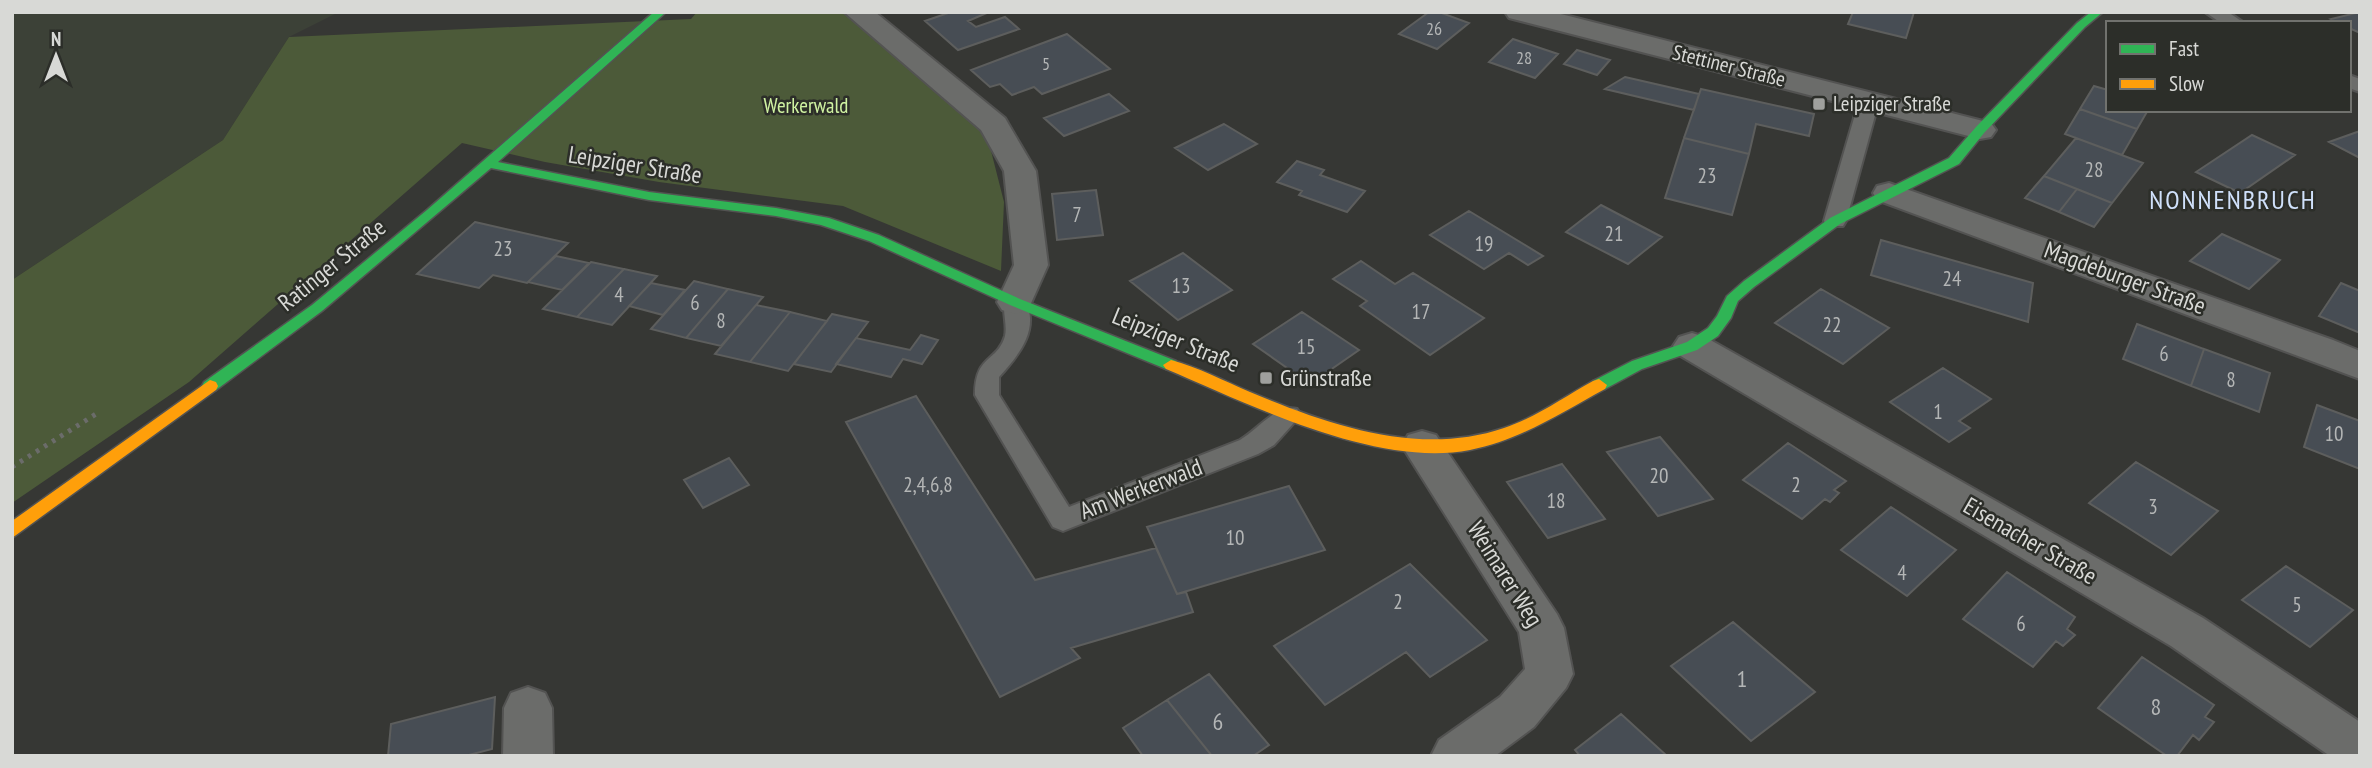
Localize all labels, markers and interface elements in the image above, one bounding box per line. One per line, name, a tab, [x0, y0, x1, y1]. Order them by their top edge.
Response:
house number: 26	[1426, 17, 1442, 40]
north arrow	[21, 21, 91, 91]
legend	[2106, 21, 2351, 112]
text: N	[51, 27, 61, 51]
text: Fast	[2169, 35, 2199, 62]
street label: Stettiner Straße	[1670, 38, 1788, 93]
house number: 28	[1516, 46, 1532, 69]
house number: 5	[1042, 52, 1050, 75]
text: Slow	[2169, 70, 2205, 97]
place label: Leipziger Straße	[1833, 90, 1951, 117]
park label: Werkerwald	[764, 92, 848, 119]
marker: Leipziger Straße	[1811, 96, 1827, 112]
street label: Leipziger Straße	[566, 139, 704, 190]
house number: 28	[2085, 156, 2103, 183]
house number: 23	[1698, 162, 1716, 189]
district label: NONNENBRUCH	[2149, 183, 2317, 216]
house number: 7	[1072, 201, 1082, 228]
street label: Ratinger Straße	[271, 212, 392, 318]
house number: 21	[1605, 220, 1623, 247]
house number: 19	[1475, 230, 1493, 257]
street label: Magdeburger Straße	[2040, 234, 2210, 321]
house number: 23	[494, 235, 512, 262]
house number: 24	[1943, 265, 1962, 292]
house number: 13	[1172, 272, 1190, 299]
house number: 4	[614, 281, 624, 308]
house number: 6	[690, 289, 700, 316]
house number: 17	[1412, 298, 1430, 325]
street label: Leipziger Straße	[1108, 300, 1244, 379]
house number: 8	[716, 307, 726, 334]
house number: 22	[1823, 311, 1841, 338]
house number: 15	[1297, 333, 1315, 360]
house number: 6	[2159, 340, 2169, 367]
place label: Grünstraße	[1280, 362, 1372, 393]
house number: 8	[2226, 366, 2236, 393]
marker: Grünstraße	[1258, 370, 1274, 386]
house number: 1	[1933, 398, 1943, 425]
house number: 10	[2325, 420, 2343, 447]
street label: Am Werkerwald	[1075, 451, 1206, 526]
house number: 20	[1650, 462, 1668, 489]
house number: 2,4,6,8	[903, 471, 953, 498]
house number: 2	[1791, 471, 1801, 498]
house number: 18	[1547, 487, 1565, 514]
street label: Eisenacher Straße	[1958, 490, 2103, 591]
house number: 3	[2148, 493, 2158, 520]
street label: Weimarer Weg	[1461, 515, 1550, 632]
house number: 10	[1226, 524, 1244, 551]
house number: 4	[1897, 559, 1907, 586]
house number: 2	[1393, 588, 1403, 615]
house number: 5	[2292, 591, 2302, 618]
house number: 6	[2016, 610, 2026, 637]
house number: 1	[1737, 663, 1747, 694]
house number: 8	[2151, 691, 2161, 722]
house number: 6	[1213, 706, 1223, 737]

